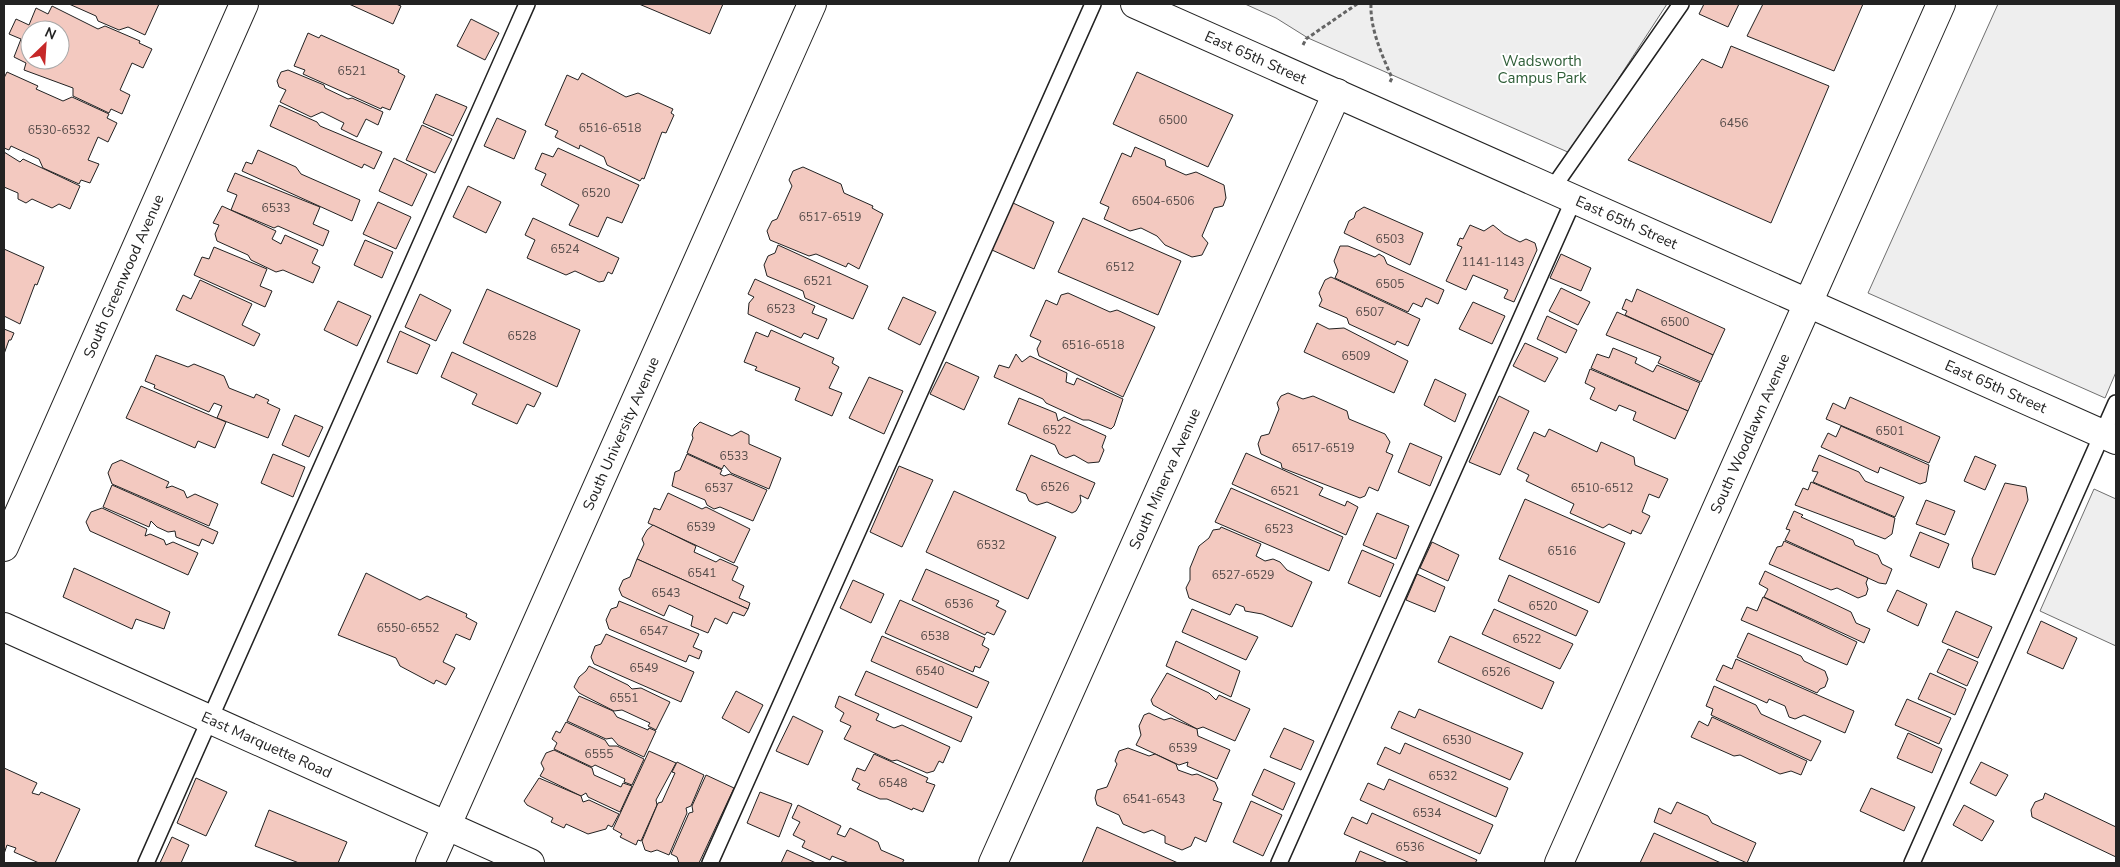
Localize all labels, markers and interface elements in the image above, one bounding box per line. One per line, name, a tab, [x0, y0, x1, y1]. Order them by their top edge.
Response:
north arrow	[20, 20, 70, 70]
text: N	[42, 23, 59, 44]
street label: East 65th Street	[1202, 26, 1310, 89]
park label: Wadsworth Campus Park	[1498, 51, 1587, 88]
house number: 6521	[338, 63, 366, 79]
house number: 6500	[1159, 112, 1187, 128]
house number: 6456	[1720, 115, 1748, 131]
house number: 6516-6518	[579, 120, 641, 136]
house number: 6530-6532	[28, 122, 90, 138]
house number: 6520	[582, 185, 610, 201]
street label: South Greenwood Avenue	[79, 191, 169, 361]
street label: East 65th Street	[1573, 191, 1681, 254]
house number: 6504-6506	[1132, 193, 1194, 209]
house number: 6533	[262, 200, 290, 216]
house number: 6517-6519	[799, 209, 861, 225]
house number: 6503	[1376, 231, 1404, 247]
house number: 6524	[551, 241, 579, 257]
house number: 1141-1143	[1462, 254, 1524, 270]
house number: 6512	[1106, 259, 1134, 275]
house number: 6521	[804, 273, 832, 289]
house number: 6505	[1376, 276, 1404, 292]
house number: 6523	[767, 301, 795, 317]
house number: 6507	[1356, 304, 1384, 320]
house number: 6500	[1661, 314, 1689, 330]
house number: 6528	[508, 328, 536, 344]
house number: 6516-6518	[1062, 337, 1124, 353]
house number: 6509	[1342, 348, 1370, 364]
street label: South Woodlawn Avenue	[1706, 350, 1794, 517]
street label: South University Avenue	[578, 354, 664, 514]
street label: East 65th Street	[1942, 355, 2051, 418]
street label: South Minerva Avenue	[1124, 405, 1205, 552]
house number: 6522	[1043, 422, 1071, 438]
house number: 6501	[1876, 423, 1904, 439]
house number: 6517-6519	[1292, 440, 1354, 456]
house number: 6533	[720, 448, 748, 464]
house number: 6526	[1041, 479, 1069, 495]
house number: 6537	[705, 480, 733, 496]
house number: 6510-6512	[1571, 480, 1633, 496]
house number: 6521	[1271, 483, 1299, 499]
house number: 6539	[687, 519, 715, 535]
house number: 6523	[1265, 521, 1293, 537]
house number: 6532	[977, 537, 1005, 553]
house number: 6516	[1548, 543, 1576, 559]
house number: 6541	[688, 565, 716, 581]
house number: 6527-6529	[1212, 567, 1274, 583]
house number: 6543	[652, 585, 680, 601]
house number: 6536	[945, 596, 973, 612]
house number: 6520	[1529, 598, 1557, 614]
house number: 6550-6552	[377, 620, 439, 636]
house number: 6547	[640, 623, 668, 639]
house number: 6538	[921, 628, 949, 644]
house number: 6522	[1513, 631, 1541, 647]
house number: 6549	[630, 660, 658, 676]
house number: 6540	[916, 663, 944, 679]
house number: 6526	[1482, 664, 1510, 680]
house number: 6551	[610, 690, 638, 706]
street label: East Marquette Road	[198, 707, 335, 783]
house number: 6530	[1443, 732, 1471, 748]
house number: 6539	[1169, 740, 1197, 756]
house number: 6555	[585, 746, 613, 762]
house number: 6532	[1429, 768, 1457, 784]
house number: 6548	[879, 775, 907, 791]
house number: 6541-6543	[1123, 791, 1185, 807]
house number: 6534	[1413, 805, 1441, 821]
house number: 6536	[1396, 839, 1424, 855]

